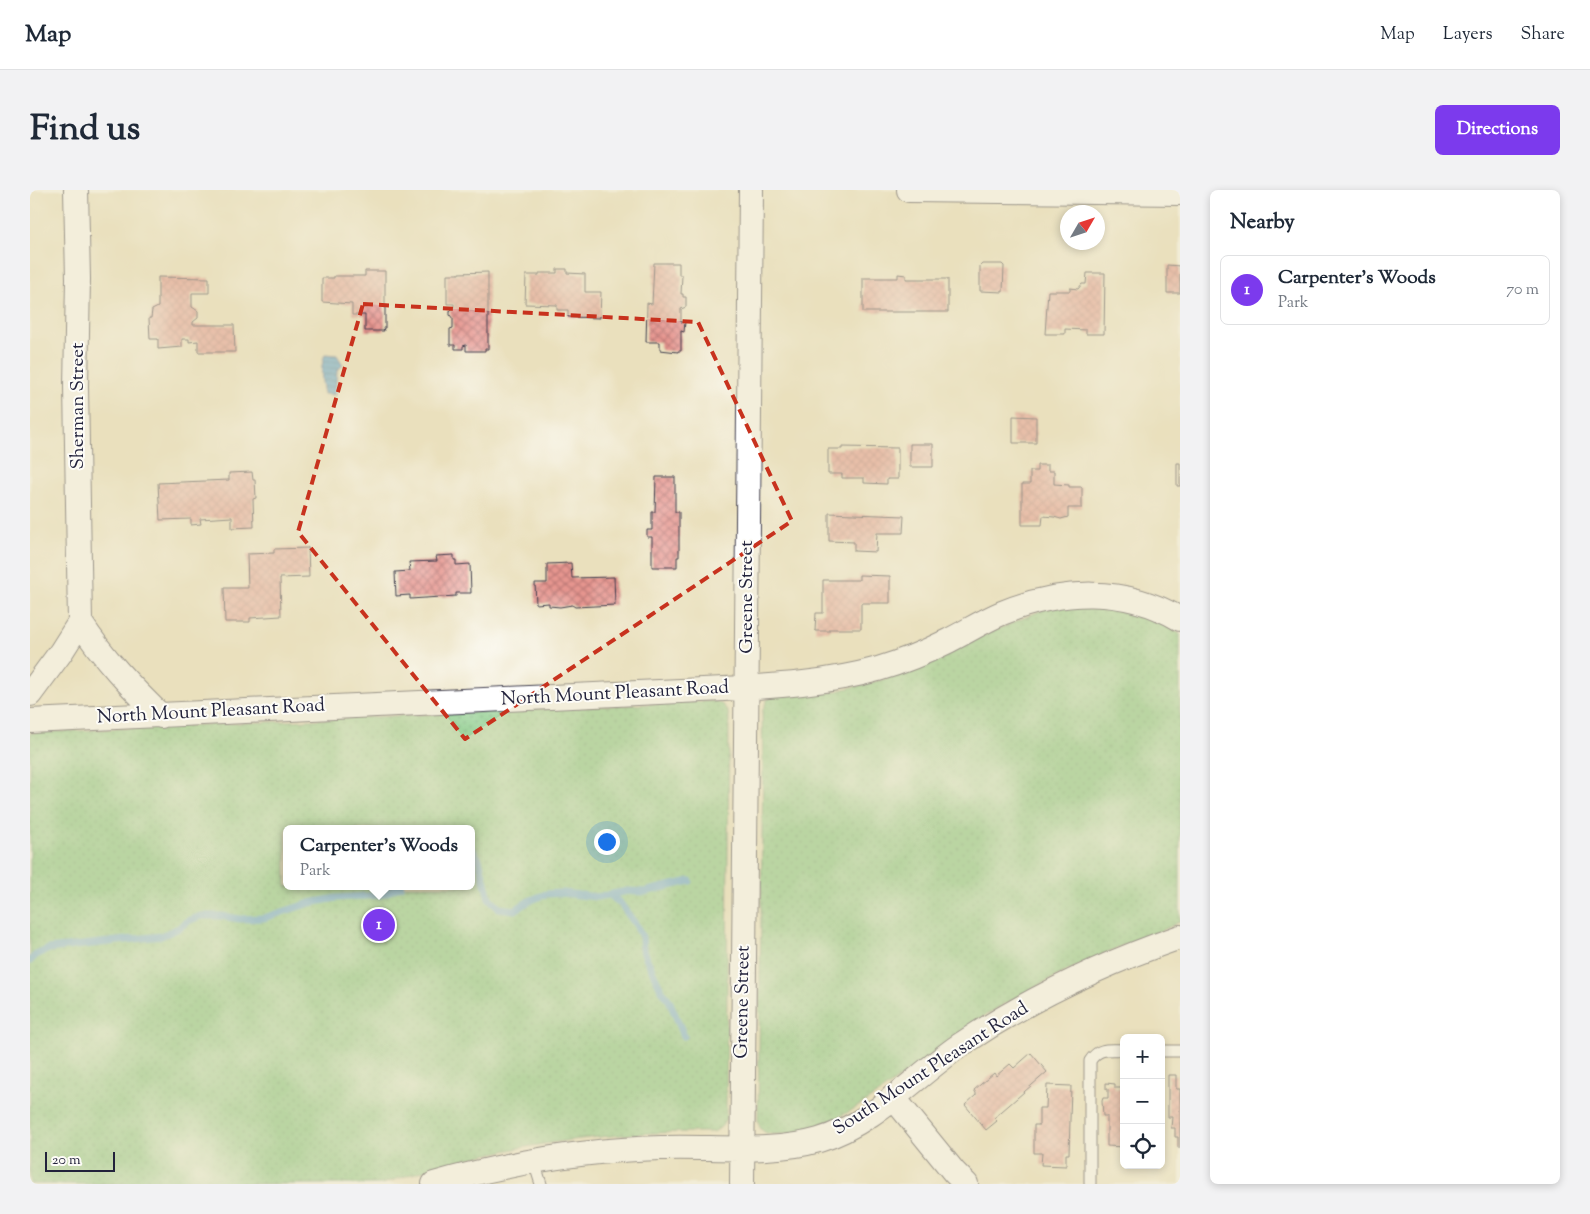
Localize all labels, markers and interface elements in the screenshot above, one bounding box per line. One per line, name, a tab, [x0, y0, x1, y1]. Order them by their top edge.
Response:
text: Map	[25, 18, 71, 52]
text: Map	[1380, 22, 1415, 48]
text: Layers	[1443, 22, 1493, 48]
text: Share	[1521, 22, 1565, 48]
text: Find us	[30, 105, 140, 156]
button: Directions	[1435, 105, 1560, 155]
north arrow	[1060, 205, 1105, 250]
text: Nearby	[1230, 208, 1295, 238]
text: Carpenter's Woods	[1278, 265, 1436, 292]
text: 1	[1244, 279, 1250, 302]
text: 70 m	[1506, 279, 1539, 302]
text: Park	[1278, 292, 1309, 315]
street label: Sherman Street	[65, 342, 92, 470]
street label: Greene Street	[734, 540, 761, 654]
street label: North Mount Pleasant Road	[500, 675, 730, 713]
street label: North Mount Pleasant Road	[96, 693, 326, 731]
popup	[283, 825, 475, 890]
your location	[594, 829, 620, 855]
text: Carpenter's Woods	[300, 833, 458, 860]
text: Park	[300, 860, 331, 883]
pin: 1	[363, 906, 395, 944]
street label: Greene Street	[729, 945, 757, 1059]
street label: South Mount Pleasant Road	[828, 995, 1034, 1143]
map controls	[1120, 1034, 1165, 1169]
button: +	[1120, 1034, 1165, 1079]
button: −	[1120, 1079, 1165, 1124]
button: locate	[1120, 1124, 1165, 1169]
scale bar	[45, 1149, 115, 1172]
text: 20 m	[52, 1151, 81, 1171]

